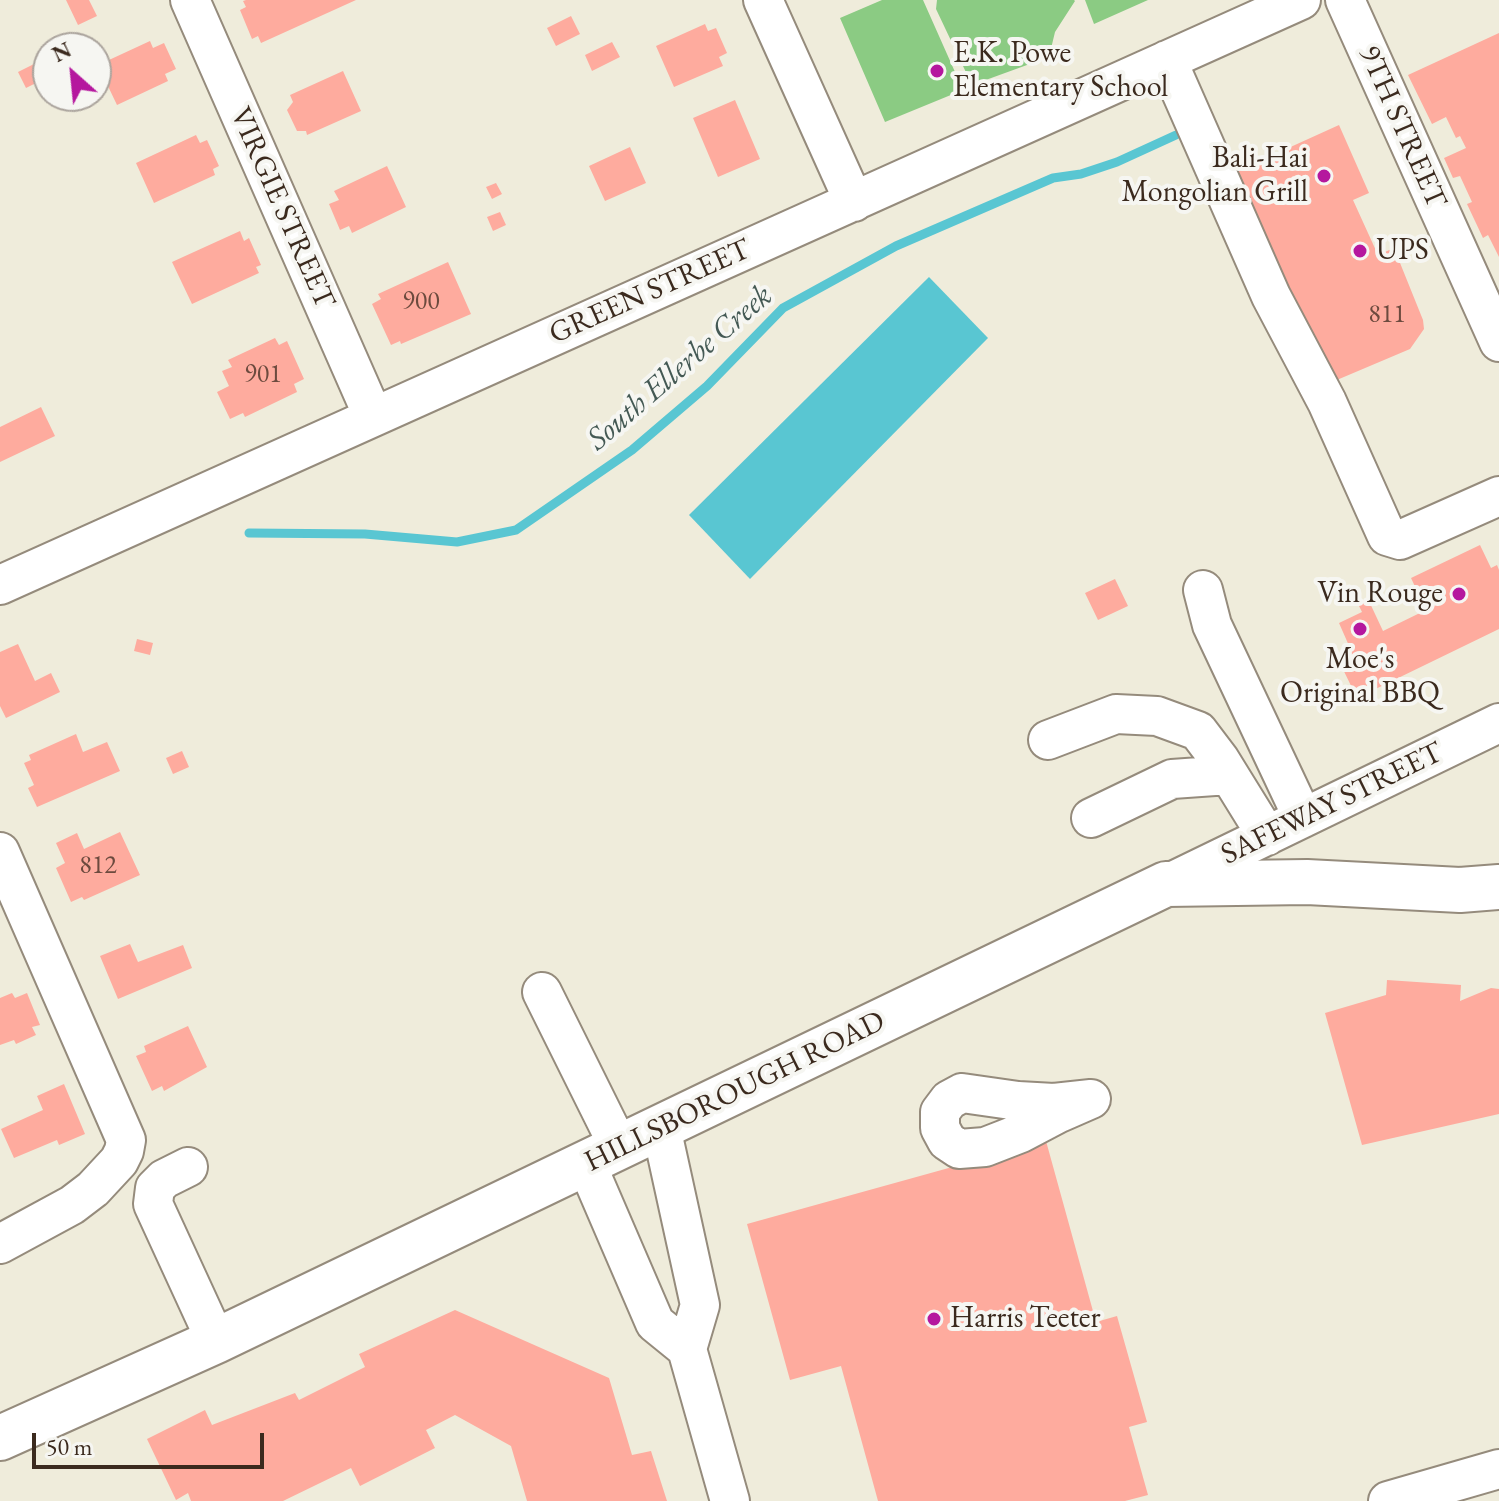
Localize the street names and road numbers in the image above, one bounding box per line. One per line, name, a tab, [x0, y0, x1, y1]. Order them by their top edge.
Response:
street label: 9TH STREET	[1350, 40, 1454, 214]
street label: VIRGIE STREET	[222, 102, 342, 314]
street label: GREEN STREET	[544, 232, 756, 352]
street label: SAFEWAY STREET	[1215, 735, 1449, 873]
street label: HILLSBOROUGH ROAD	[579, 1004, 891, 1180]

